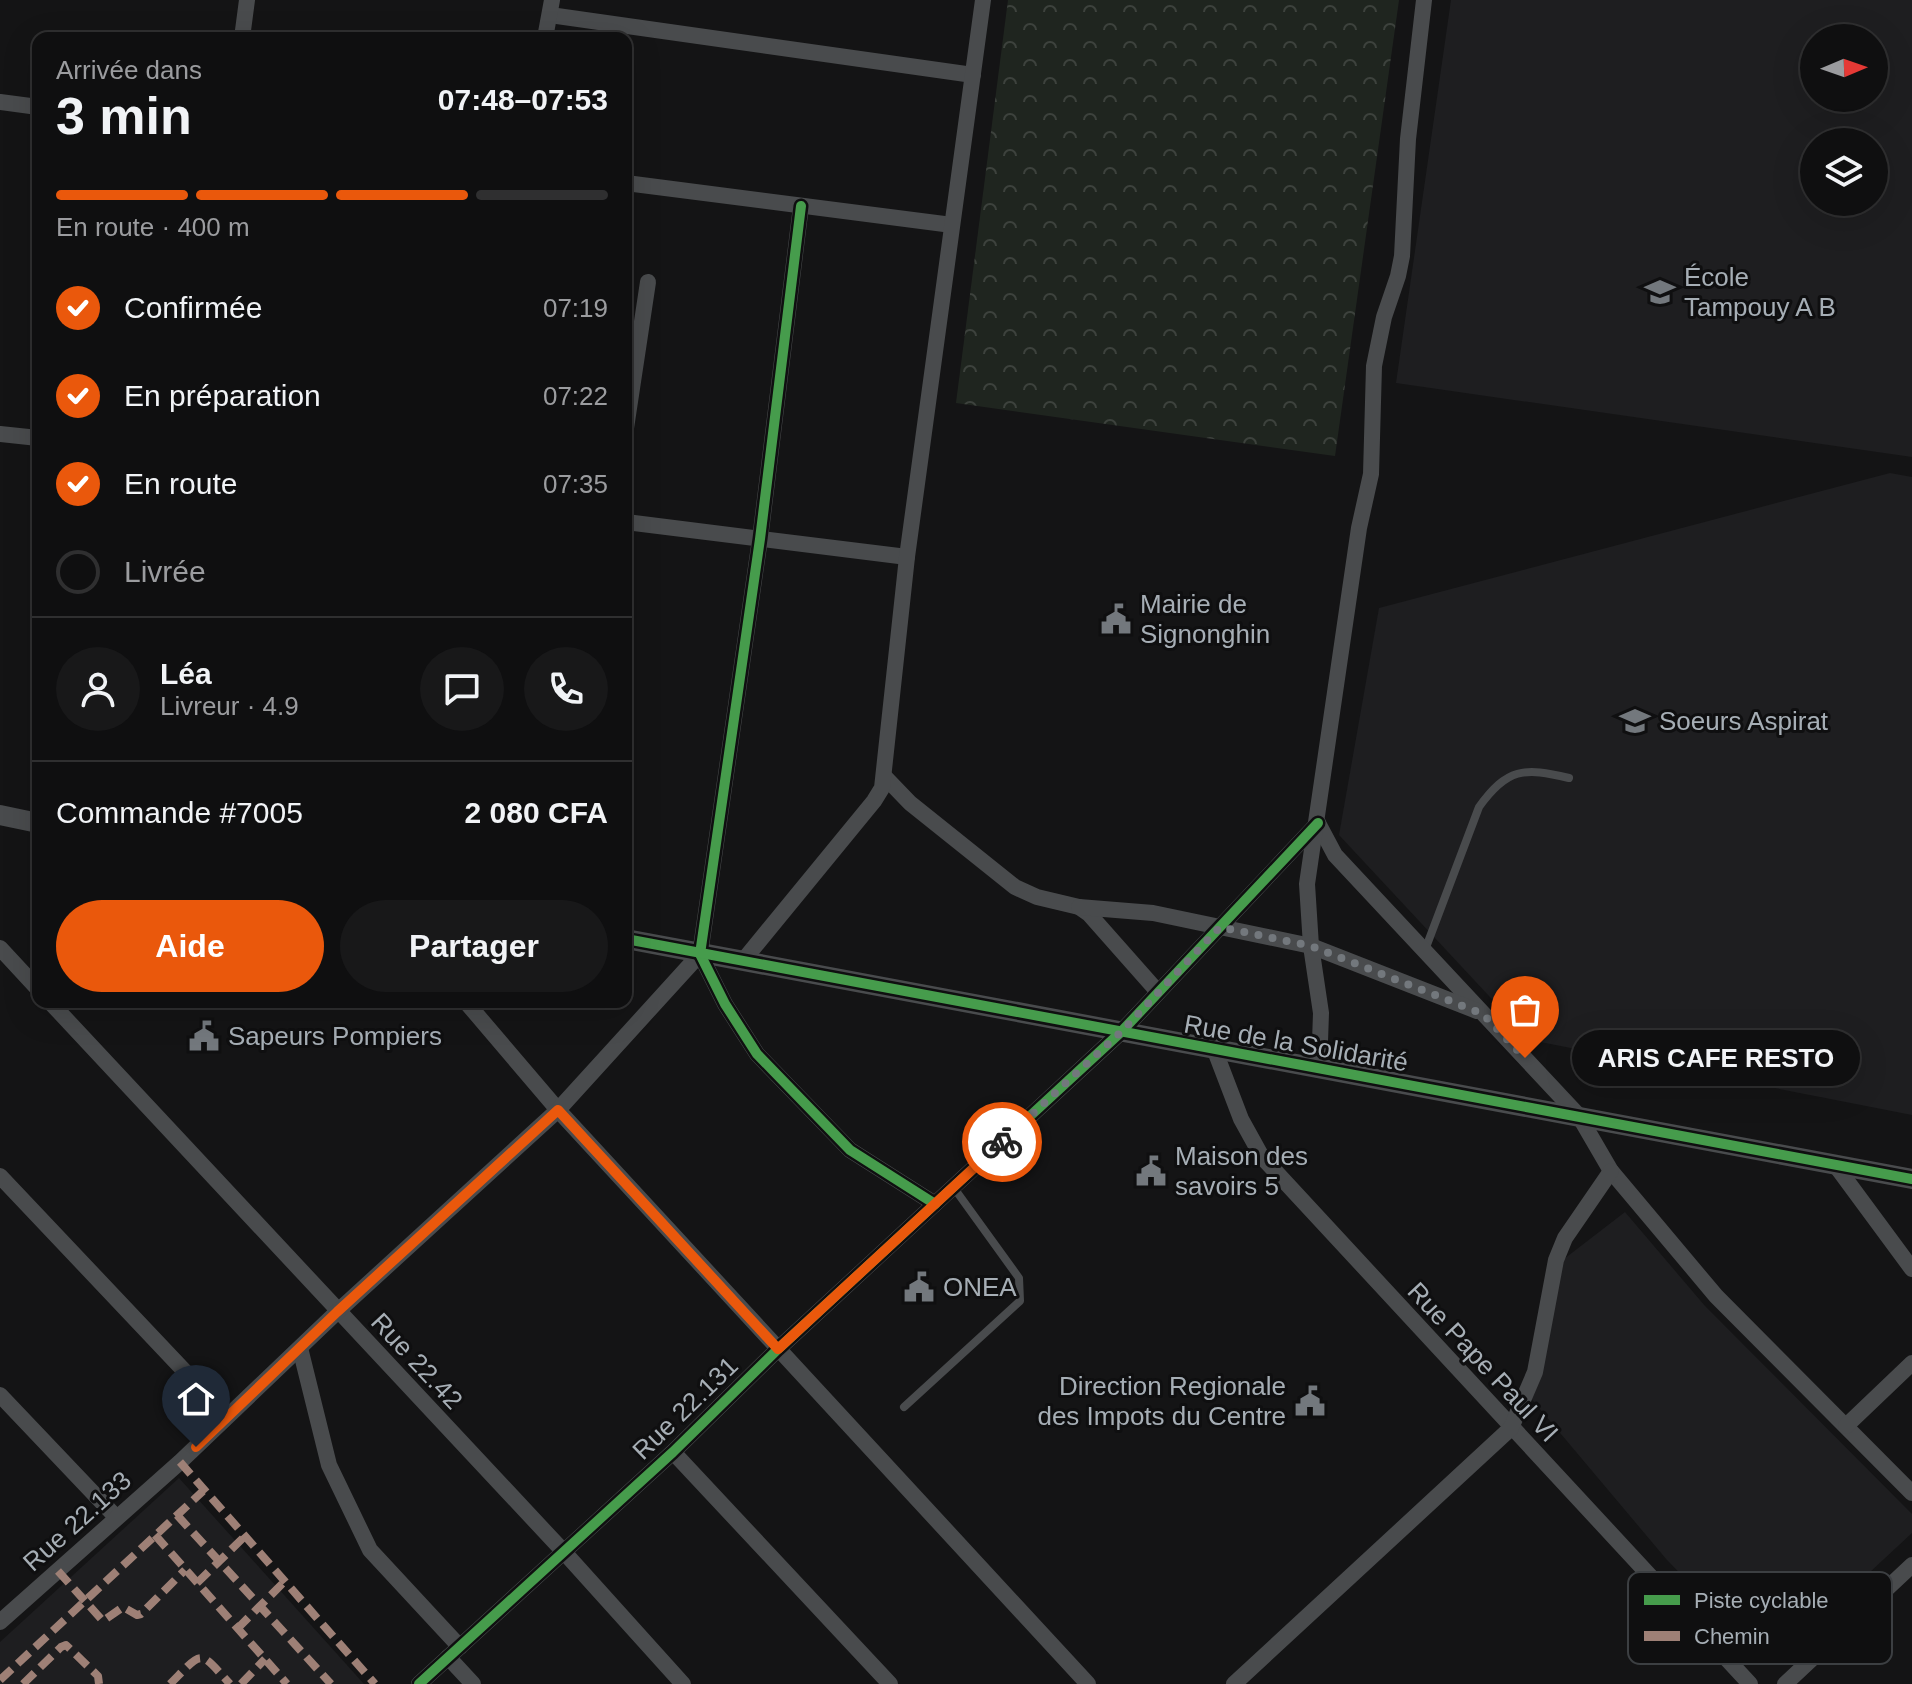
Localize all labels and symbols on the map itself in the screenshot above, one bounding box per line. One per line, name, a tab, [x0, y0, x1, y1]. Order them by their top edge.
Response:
north arrow	[1800, 24, 1888, 112]
place label: École Tampouy A B	[1684, 262, 1836, 322]
school or university icon: École Tampouy A B	[1643, 275, 1677, 309]
place label: Mairie de Signonghin	[1140, 589, 1270, 649]
public building icon: Mairie de Signonghin	[1099, 602, 1133, 636]
school or university icon: Soeurs Aspirat	[1618, 704, 1652, 738]
place label: Soeurs Aspirat	[1659, 706, 1829, 736]
pin	[1491, 976, 1559, 1058]
street label: Rue de la Solidarité	[1182, 1009, 1410, 1077]
public building icon: Sapeurs Pompiers	[187, 1019, 221, 1053]
place label: Sapeurs Pompiers	[228, 1021, 442, 1051]
callout: ARIS CAFE RESTO	[1573, 1030, 1861, 1086]
courier	[962, 1102, 1042, 1182]
place label: Maison des savoirs 5	[1175, 1141, 1308, 1201]
public building icon: Maison des savoirs 5	[1134, 1154, 1168, 1188]
public building icon: ONEA	[902, 1270, 936, 1304]
place label: ONEA	[943, 1272, 1017, 1302]
street label: Rue Pape Paul VI	[1402, 1276, 1564, 1448]
street label: Rue 22.42	[365, 1307, 469, 1415]
street label: Rue 22.131	[626, 1351, 744, 1465]
pin	[162, 1365, 230, 1447]
place label: Direction Regionale des Impots du Centre	[1037, 1371, 1286, 1431]
public building icon: Direction Regionale des Impots du Centre	[1293, 1384, 1327, 1418]
street label: Rue 22.133	[17, 1465, 137, 1577]
legend	[1628, 1572, 1892, 1664]
text: Piste cyclable	[1694, 1588, 1829, 1613]
text: Chemin	[1694, 1624, 1770, 1649]

